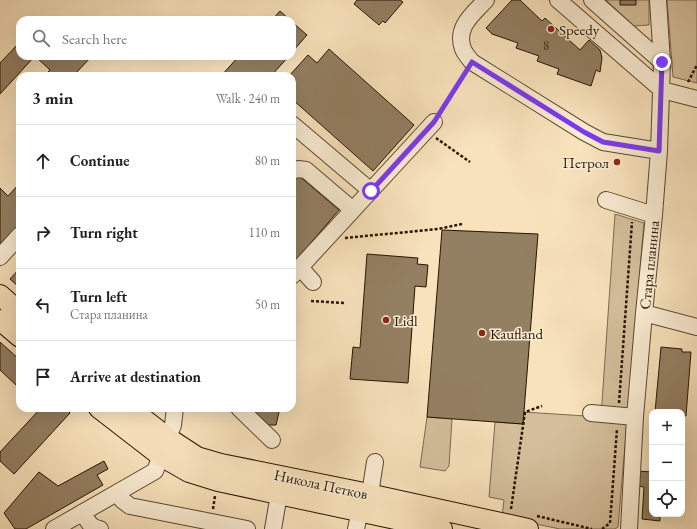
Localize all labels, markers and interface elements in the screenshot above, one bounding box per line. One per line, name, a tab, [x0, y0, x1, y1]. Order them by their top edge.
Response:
search box	[16, 16, 296, 60]
place label: Speedy	[559, 20, 600, 39]
marker: Speedy	[546, 24, 556, 34]
icon: search	[30, 27, 52, 49]
text: Search here	[62, 29, 127, 48]
house number: 8	[543, 37, 549, 54]
route end	[653, 53, 671, 71]
text: 3 min	[32, 87, 73, 109]
text: Walk · 240 m	[216, 90, 280, 107]
icon: ahead	[32, 150, 54, 172]
text: Continue	[70, 151, 130, 170]
text: 80 m	[255, 152, 280, 169]
place label: Петрол	[563, 153, 609, 172]
marker: Петрол	[612, 157, 622, 167]
route start	[362, 182, 380, 200]
street label: Стара планина	[635, 219, 663, 311]
icon: right	[32, 222, 54, 244]
text: Turn right	[70, 223, 138, 242]
text: 110 m	[249, 224, 280, 241]
text: Turn left	[70, 287, 127, 306]
icon: left	[32, 294, 54, 316]
text: 50 m	[255, 296, 280, 313]
text: Стара планина	[70, 306, 148, 323]
place label: Lidl	[394, 311, 418, 330]
marker: Lidl	[381, 315, 391, 325]
place label: Kaufland	[490, 324, 544, 343]
marker: Kaufland	[477, 328, 487, 338]
icon: arrive	[32, 366, 54, 388]
text: Arrive at destination	[70, 367, 201, 386]
map controls	[649, 409, 685, 517]
button: +	[649, 409, 685, 445]
button: −	[649, 445, 685, 481]
street label: Никола Петков	[272, 465, 370, 503]
button: locate	[649, 481, 685, 517]

